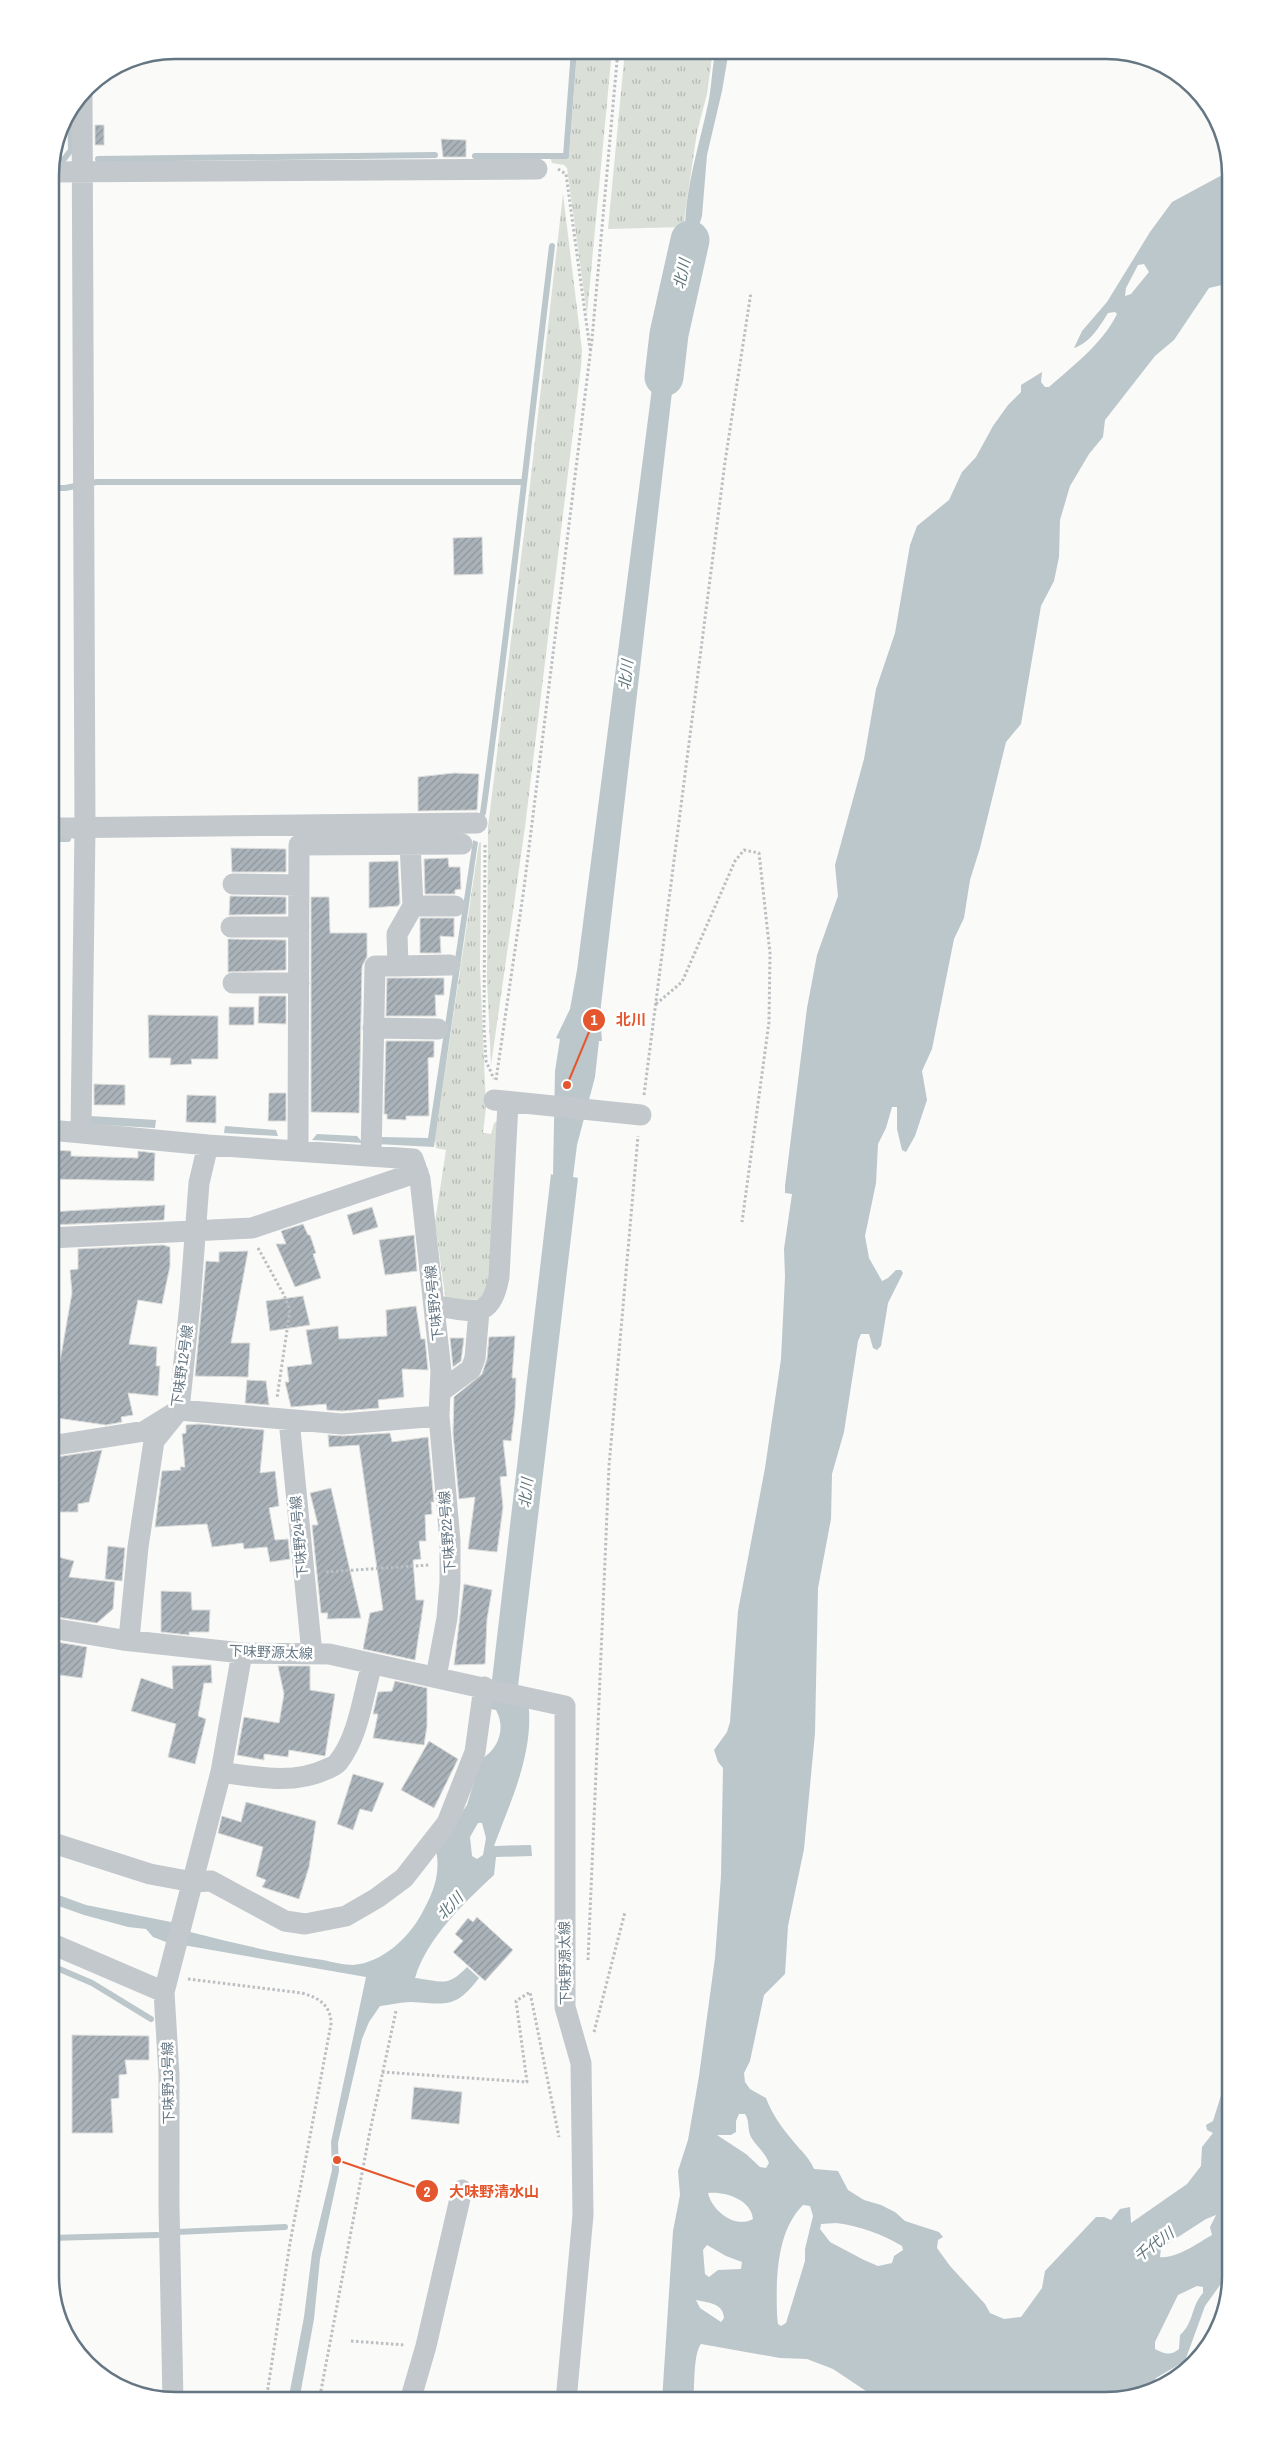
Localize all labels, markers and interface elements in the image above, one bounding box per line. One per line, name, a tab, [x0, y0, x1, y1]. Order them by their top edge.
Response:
water label: 北川	[668, 255, 695, 291]
water label: 北川	[613, 657, 638, 691]
callout: 北川	[581, 1005, 656, 1035]
text: 1	[591, 1009, 598, 1030]
text: 北川	[616, 1009, 646, 1030]
street label: 下味野2号線	[421, 1264, 447, 1342]
street label: 下味野12号線	[167, 1324, 197, 1408]
water label: 北川	[513, 1475, 538, 1509]
street label: 下味野22号線	[435, 1490, 459, 1574]
street label: 下味野24号線	[286, 1495, 312, 1579]
street label: 下味野源太線	[229, 1642, 313, 1662]
water label: 北川	[432, 1886, 469, 1924]
street label: 下味野源太線	[555, 1921, 575, 2005]
street label: 下味野13号線	[158, 2041, 178, 2125]
callout: 大味野清水山	[414, 2176, 549, 2206]
text: 2	[424, 2181, 431, 2202]
text: 大味野清水山	[449, 2181, 539, 2202]
water label: 千代川	[1129, 2221, 1180, 2267]

